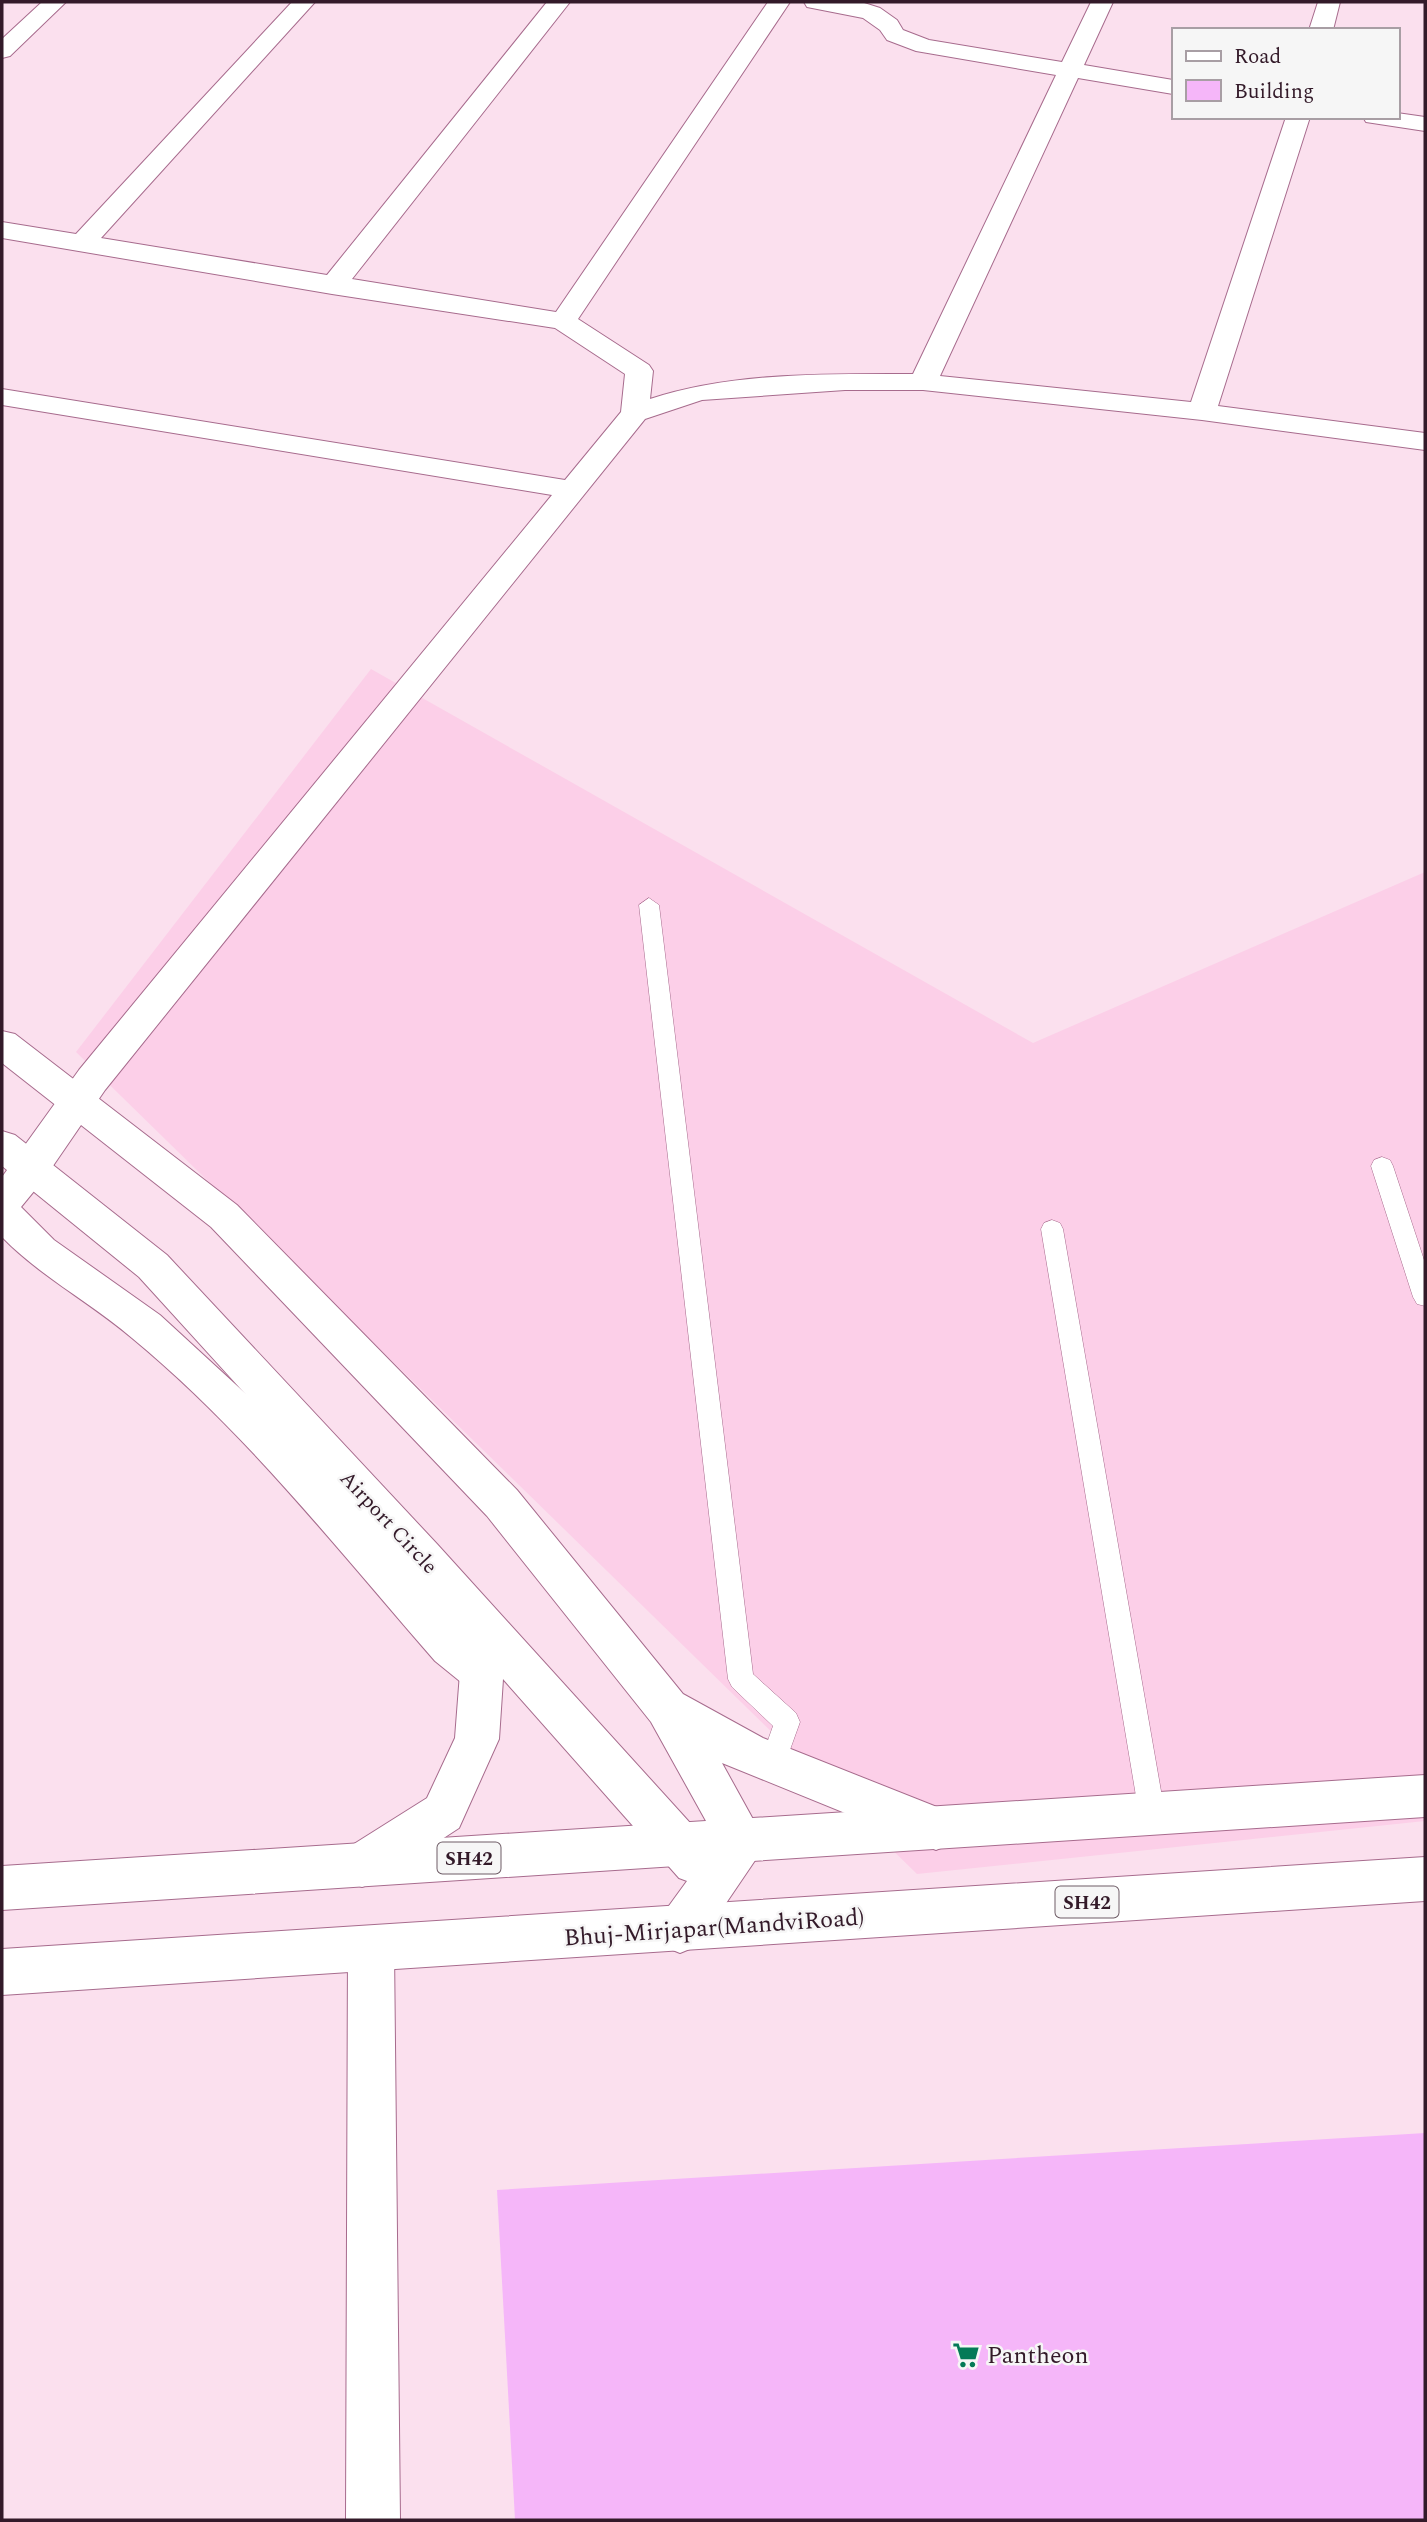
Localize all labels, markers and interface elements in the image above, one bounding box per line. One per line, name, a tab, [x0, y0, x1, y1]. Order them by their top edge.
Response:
legend	[1172, 28, 1399, 119]
text: Road	[1234, 41, 1281, 73]
text: Building	[1234, 76, 1314, 108]
street label: Airport Circle	[332, 1464, 445, 1582]
road number: SH42	[438, 1842, 500, 1874]
road number: SH42	[1056, 1886, 1118, 1918]
street label: Bhuj-Mirjapar(MandviRoad)	[563, 1900, 866, 1956]
place label: Pantheon	[987, 2338, 1089, 2374]
supermarket icon: Pantheon	[951, 2340, 981, 2370]

